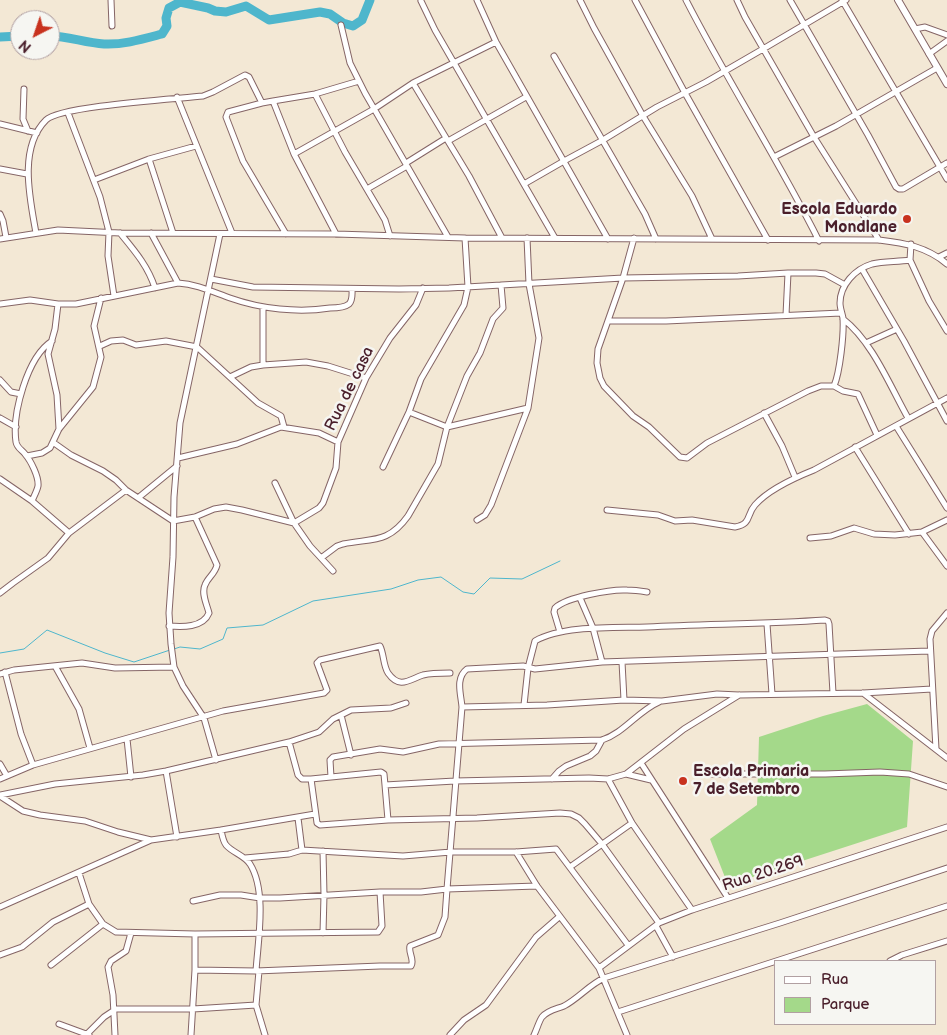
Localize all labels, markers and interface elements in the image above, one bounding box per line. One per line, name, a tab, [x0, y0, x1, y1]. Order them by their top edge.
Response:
north arrow	[10, 10, 60, 60]
text: N	[16, 36, 35, 56]
place label: Escola Eduardo Mondlane	[781, 200, 897, 238]
marker: Escola Eduardo Mondlane	[901, 213, 913, 225]
street label: Rua de casa	[321, 344, 379, 434]
place label: Escola Primaria 7 de Setembro	[693, 762, 809, 800]
marker: Escola Primaria 7 de Setembro	[677, 775, 689, 787]
street label: Rua 20.269	[720, 852, 806, 896]
legend	[774, 960, 937, 1025]
text: Rua	[821, 970, 849, 989]
text: Parque	[821, 995, 869, 1014]

